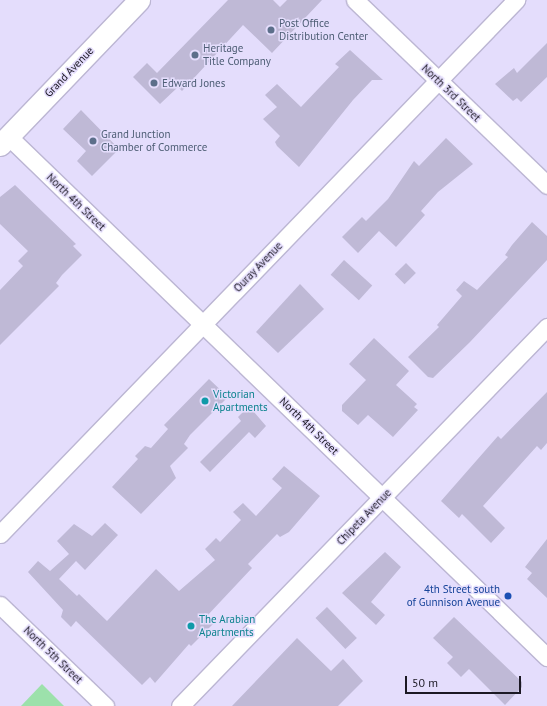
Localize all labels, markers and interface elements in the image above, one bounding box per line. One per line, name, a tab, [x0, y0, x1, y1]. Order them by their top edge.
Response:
place label: Post Office Distribution Center	[279, 17, 368, 43]
marker: Post Office Distribution Center	[266, 25, 276, 35]
place label: Heritage Title Company	[203, 42, 271, 68]
street label: Grand Avenue	[42, 44, 96, 100]
marker: Heritage Title Company	[190, 50, 200, 60]
street label: North 3rd Street	[419, 62, 483, 124]
place label: Edward Jones	[162, 76, 225, 90]
marker: Edward Jones	[149, 78, 159, 88]
place label: Grand Junction Chamber of Commerce	[101, 128, 207, 154]
marker: Grand Junction Chamber of Commerce	[88, 136, 98, 146]
street label: North 4th Street	[44, 171, 108, 233]
street label: Ouray Avenue	[231, 239, 285, 295]
place label: Victorian Apartments	[213, 388, 268, 414]
street label: North 4th Street	[277, 395, 341, 457]
marker: Victorian Apartments	[200, 396, 210, 406]
street label: Chipeta Avenue	[334, 486, 394, 548]
place label: 4th Street south of Gunnison Avenue	[406, 583, 500, 609]
marker: 4th Street south of Gunnison Avenue	[503, 591, 513, 601]
place label: The Arabian Apartments	[199, 613, 256, 639]
marker: The Arabian Apartments	[186, 621, 196, 631]
street label: North 5th Street	[21, 624, 85, 686]
scale bar	[407, 668, 523, 694]
text: 50 m	[412, 675, 438, 690]

